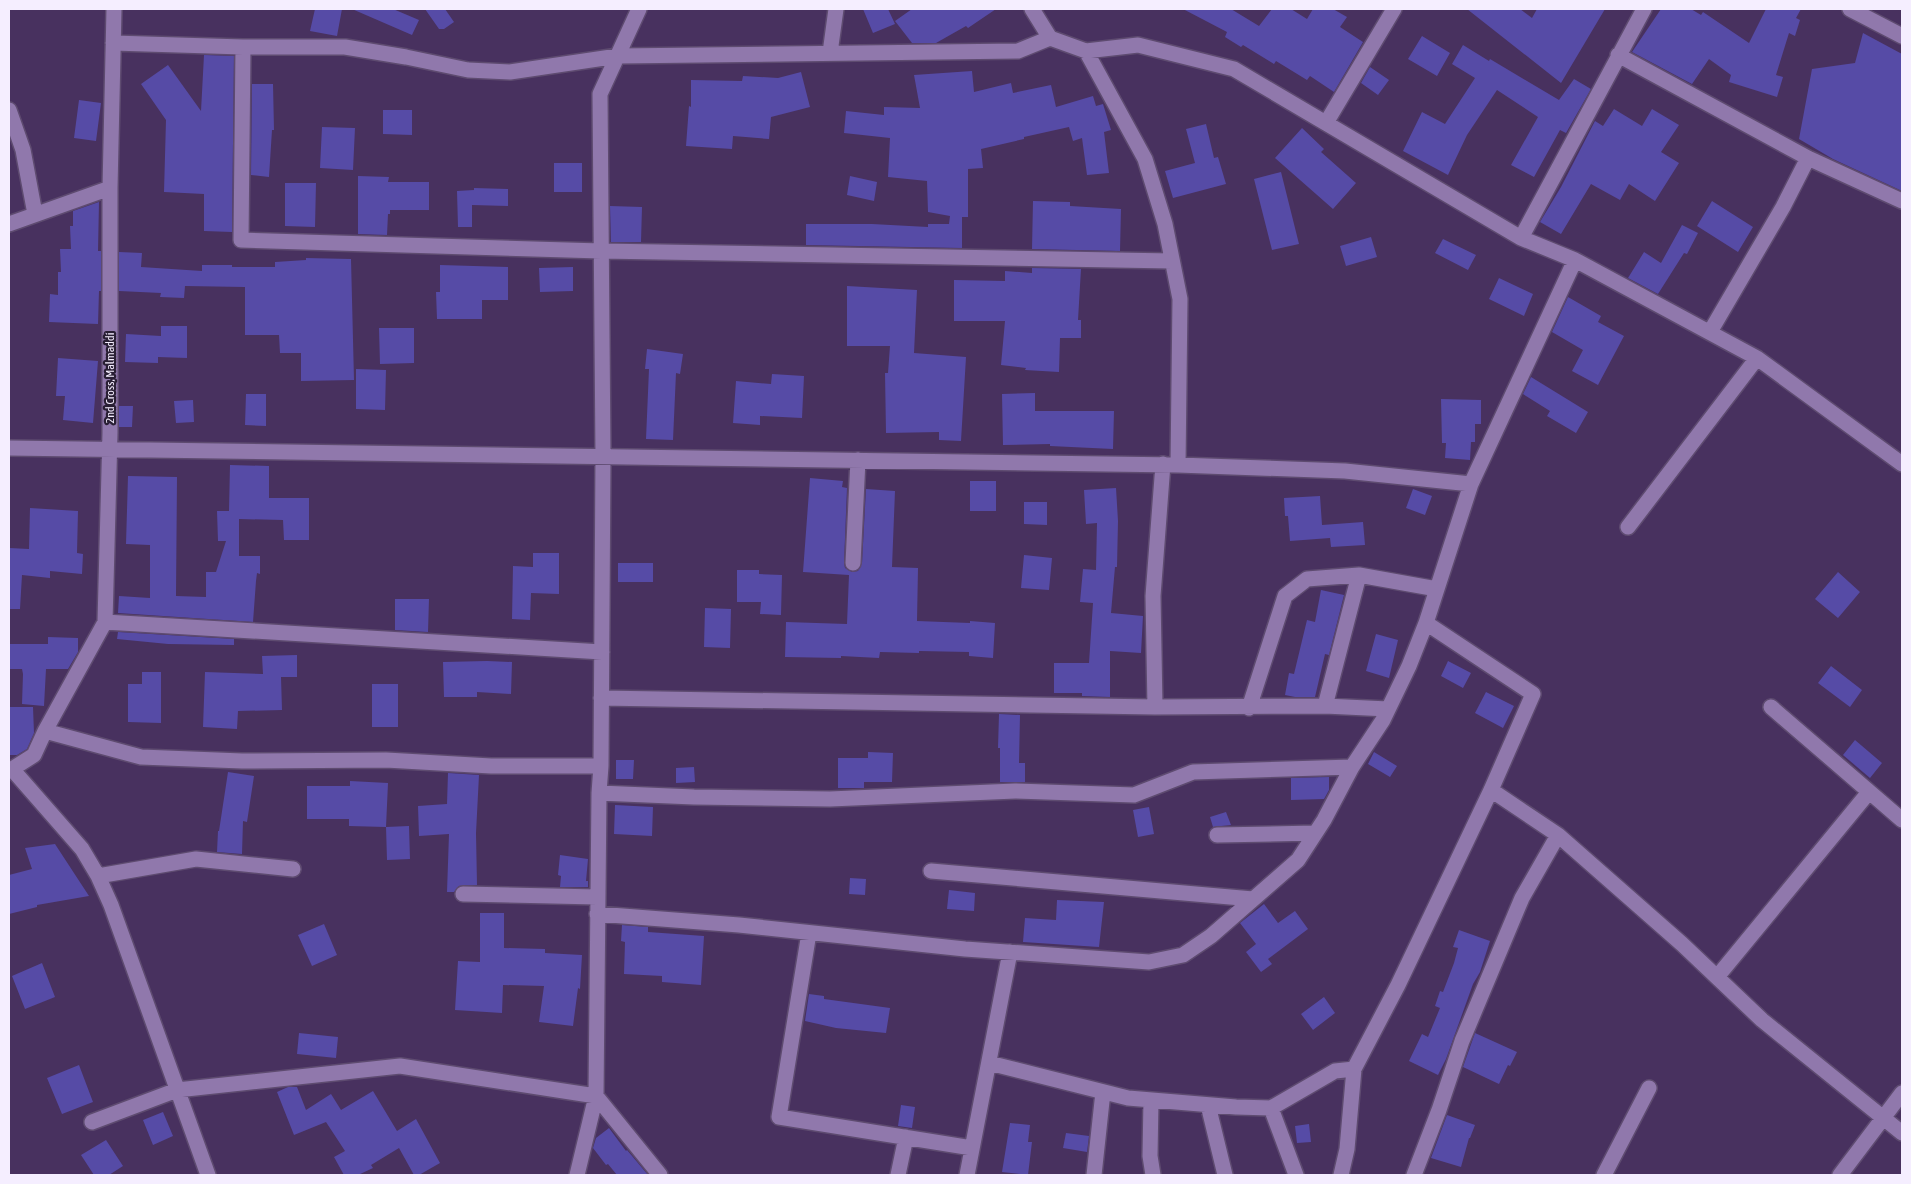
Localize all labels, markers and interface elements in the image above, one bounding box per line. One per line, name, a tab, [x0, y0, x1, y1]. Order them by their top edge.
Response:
street label: 2nd Cross, Malmaddi	[103, 333, 117, 423]

